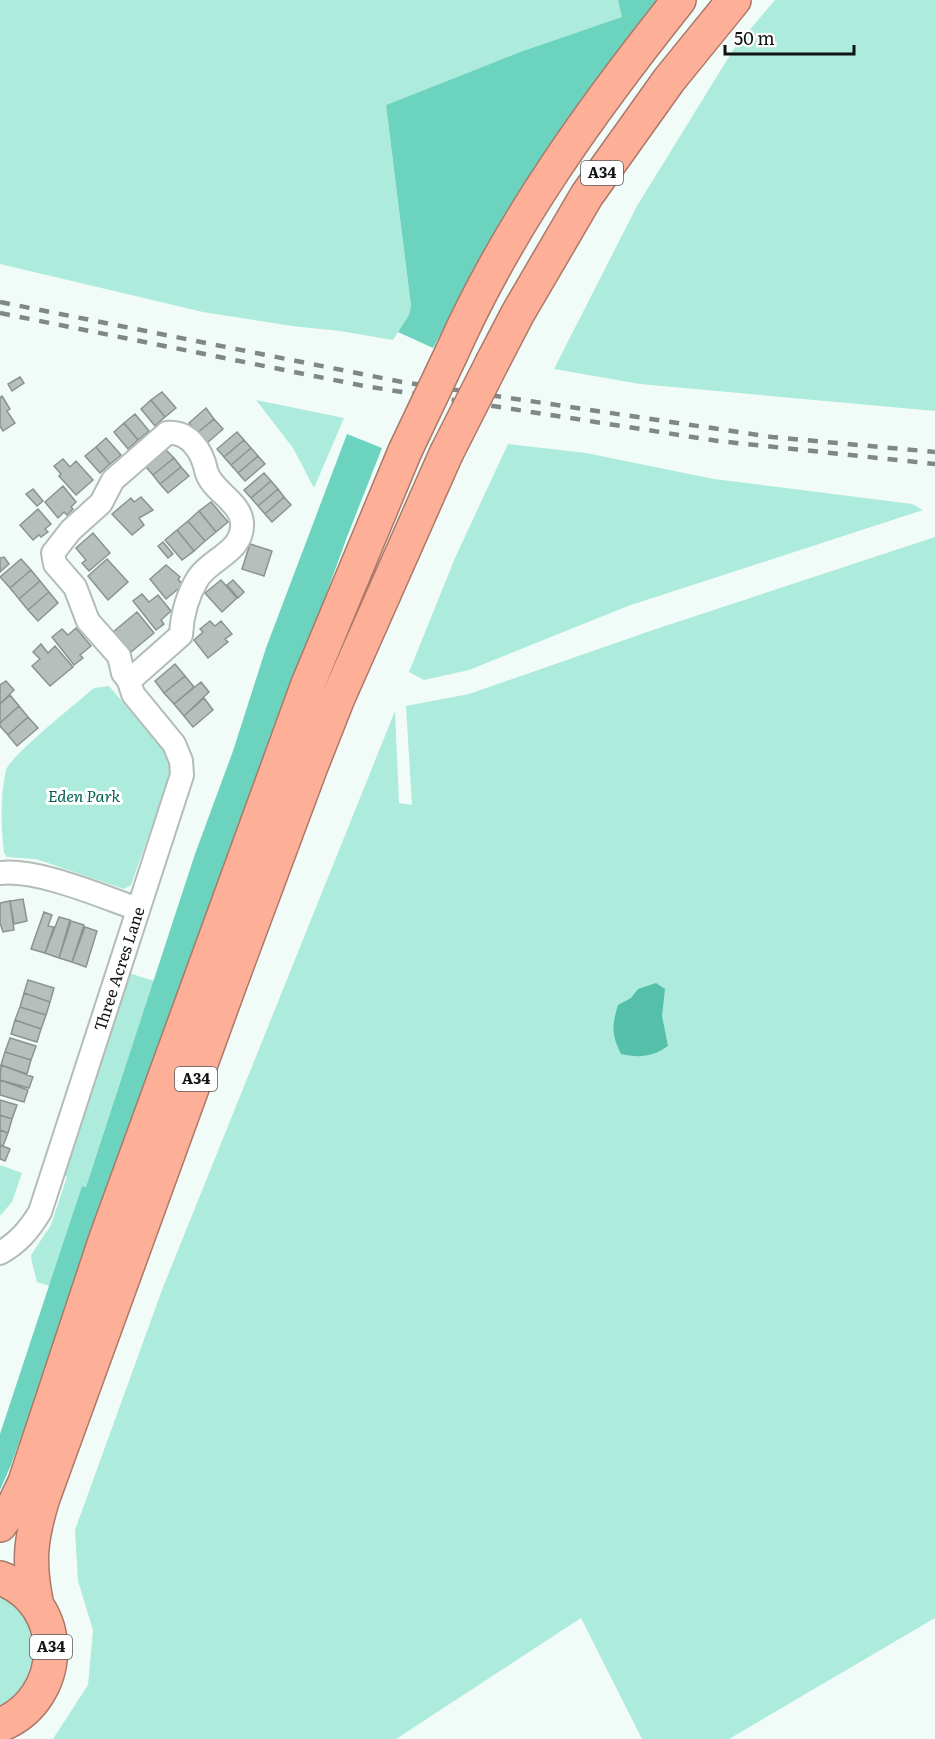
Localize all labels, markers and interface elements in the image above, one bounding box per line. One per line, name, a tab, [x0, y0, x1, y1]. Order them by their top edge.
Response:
scale bar	[725, 18, 854, 56]
text: 50 m	[734, 24, 775, 51]
road number: A34	[581, 161, 623, 185]
park label: Eden Park	[48, 783, 121, 807]
street label: Three Acres Lane	[87, 903, 150, 1034]
road number: A34	[175, 1067, 217, 1091]
road number: A34	[30, 1635, 72, 1659]

